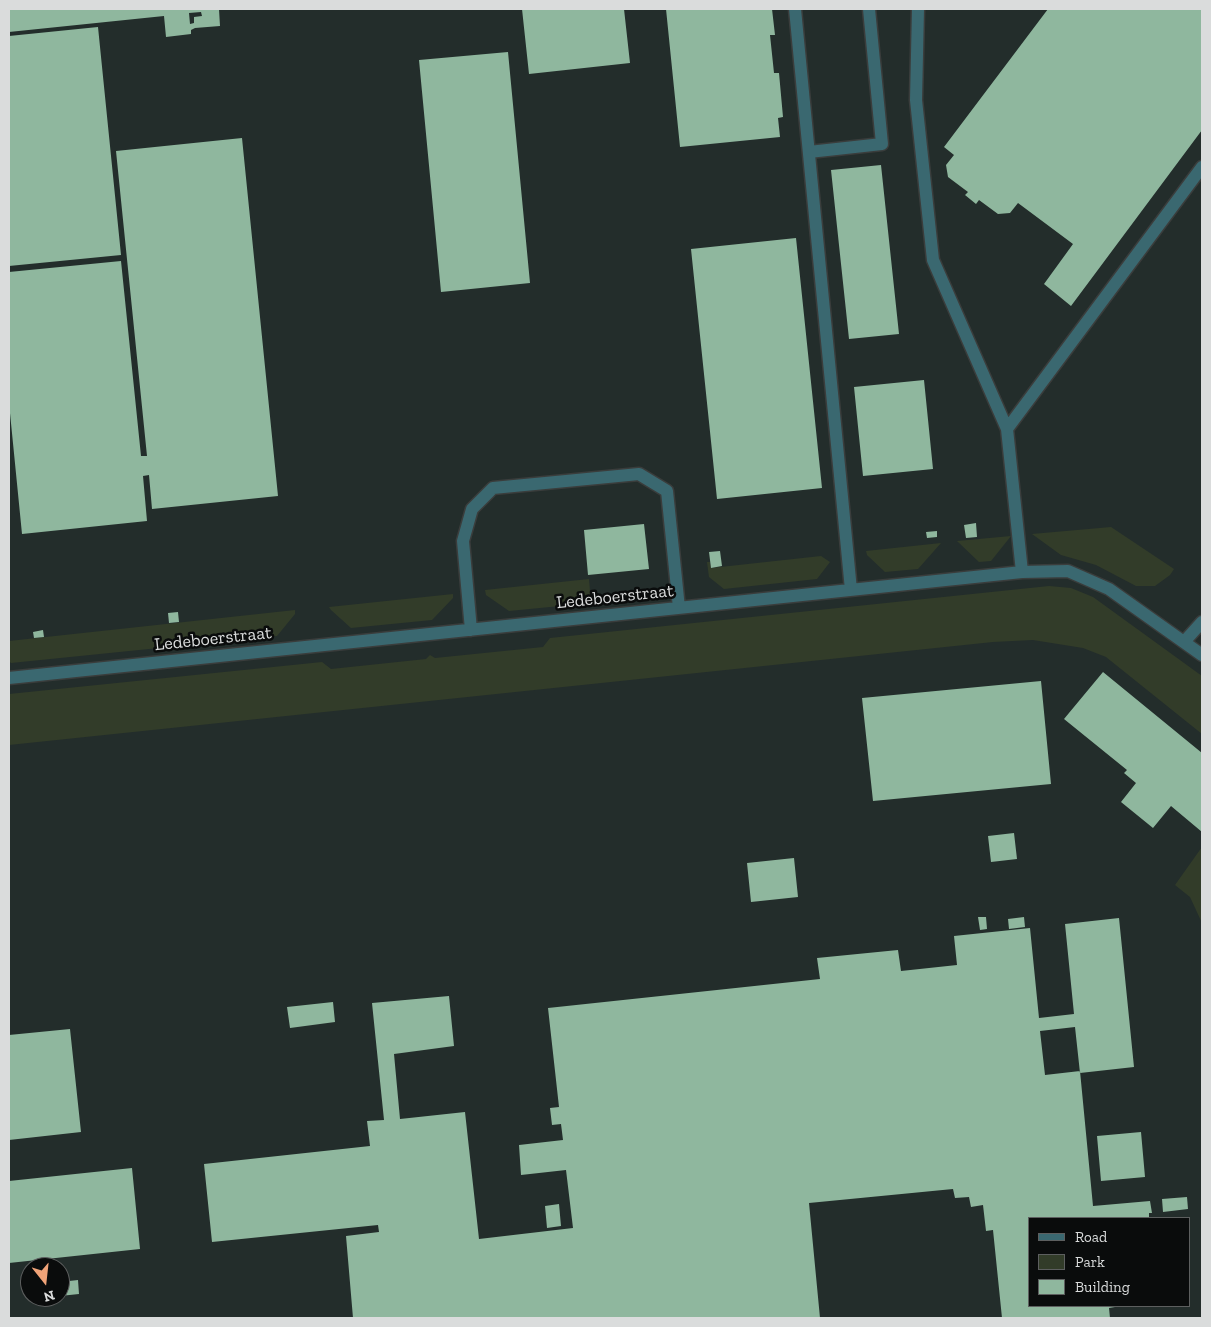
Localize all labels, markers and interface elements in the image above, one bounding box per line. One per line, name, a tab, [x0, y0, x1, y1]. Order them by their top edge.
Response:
street label: Ledeboerstraat	[555, 580, 675, 614]
street label: Ledeboerstraat	[153, 622, 273, 656]
legend	[1028, 1217, 1191, 1307]
text: Road	[1075, 1228, 1107, 1246]
text: Park	[1075, 1253, 1105, 1271]
north arrow	[20, 1257, 70, 1307]
text: Building	[1075, 1278, 1130, 1296]
text: N	[42, 1286, 56, 1306]

